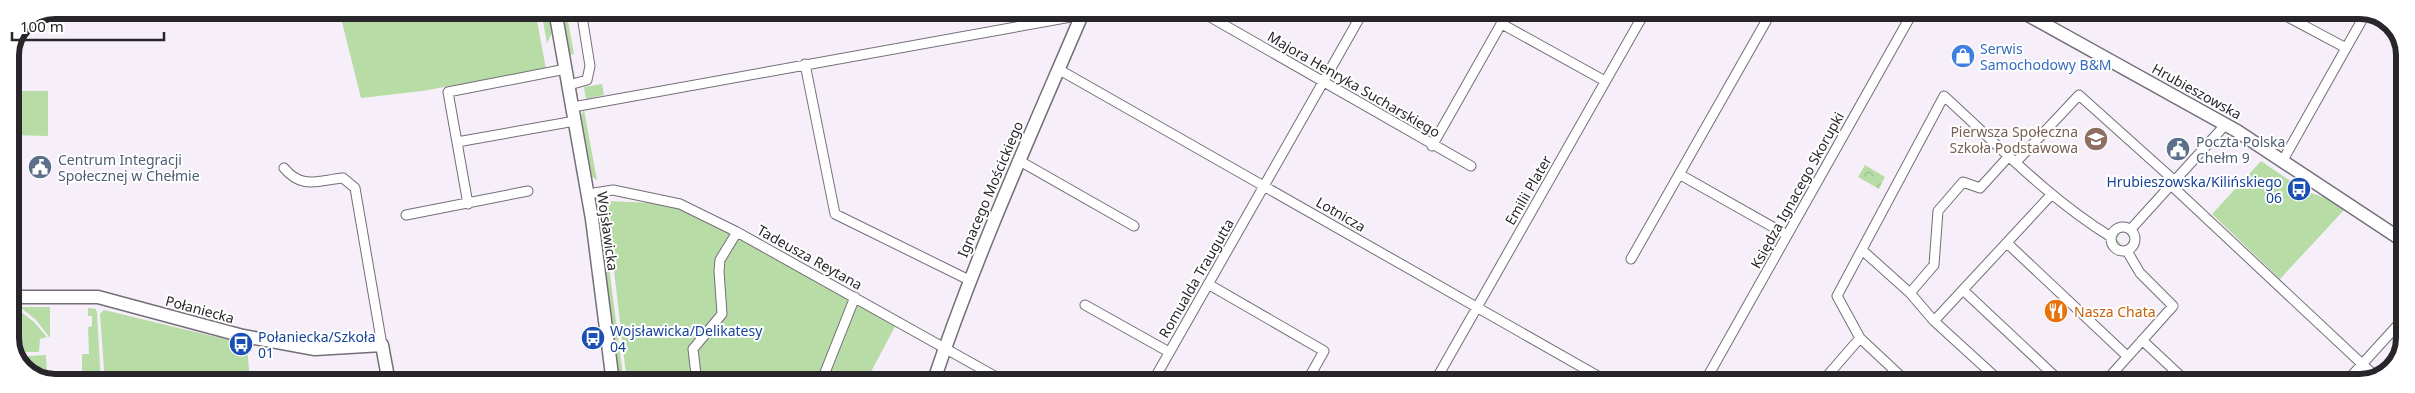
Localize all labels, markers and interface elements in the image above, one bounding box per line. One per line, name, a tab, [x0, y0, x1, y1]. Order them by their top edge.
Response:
scale bar	[12, 10, 165, 42]
text: 100 m	[20, 16, 64, 36]
street label: Majora Henryka Sucharskiego	[1264, 27, 1444, 141]
place label: Serwis Samochodowy B&M	[1980, 39, 2112, 74]
shop icon: Serwis Samochodowy B&M	[1950, 43, 1976, 69]
street label: Hrubieszowska	[2149, 59, 2245, 123]
street label: Księdza Ignacego Skorupki	[1746, 108, 1848, 272]
street label: Ignacego Mościckiego	[953, 118, 1027, 260]
place label: Pierwsza Społeczna Szkoła Podstawowa	[1949, 122, 2078, 157]
school or university icon: Pierwsza Społeczna Szkoła Podstawowa	[2083, 126, 2109, 152]
place label: Poczta Polska Chełm 9	[2196, 132, 2285, 167]
public building icon: Poczta Polska Chełm 9	[2165, 136, 2191, 162]
place label: Centrum Integracji Społecznej w Chełmie	[58, 150, 200, 185]
street label: Emilii Plater	[1500, 151, 1556, 228]
public building icon: Centrum Integracji Społecznej w Chełmie	[27, 154, 53, 180]
place label: Hrubieszowska/Kilińskiego 06	[2106, 172, 2282, 207]
bus stop icon: Hrubieszowska/Kilińskiego 06	[2286, 176, 2312, 202]
street label: Wojsławicka	[593, 190, 623, 272]
street label: Lotnicza	[1313, 192, 1369, 236]
street label: Romualda Traugutta	[1154, 215, 1238, 341]
street label: Tadeusza Reytana	[754, 220, 866, 294]
street label: Połaniecka	[163, 291, 237, 327]
restaurant icon: Nasza Chata	[2043, 298, 2069, 324]
place label: Nasza Chata	[2074, 302, 2156, 321]
place label: Wojsławicka/Delikatesy 04	[610, 321, 763, 356]
bus stop icon: Wojsławicka/Delikatesy 04	[580, 325, 606, 351]
place label: Połaniecka/Szkoła 01	[258, 327, 376, 362]
bus stop icon: Połaniecka/Szkoła 01	[228, 331, 254, 357]

